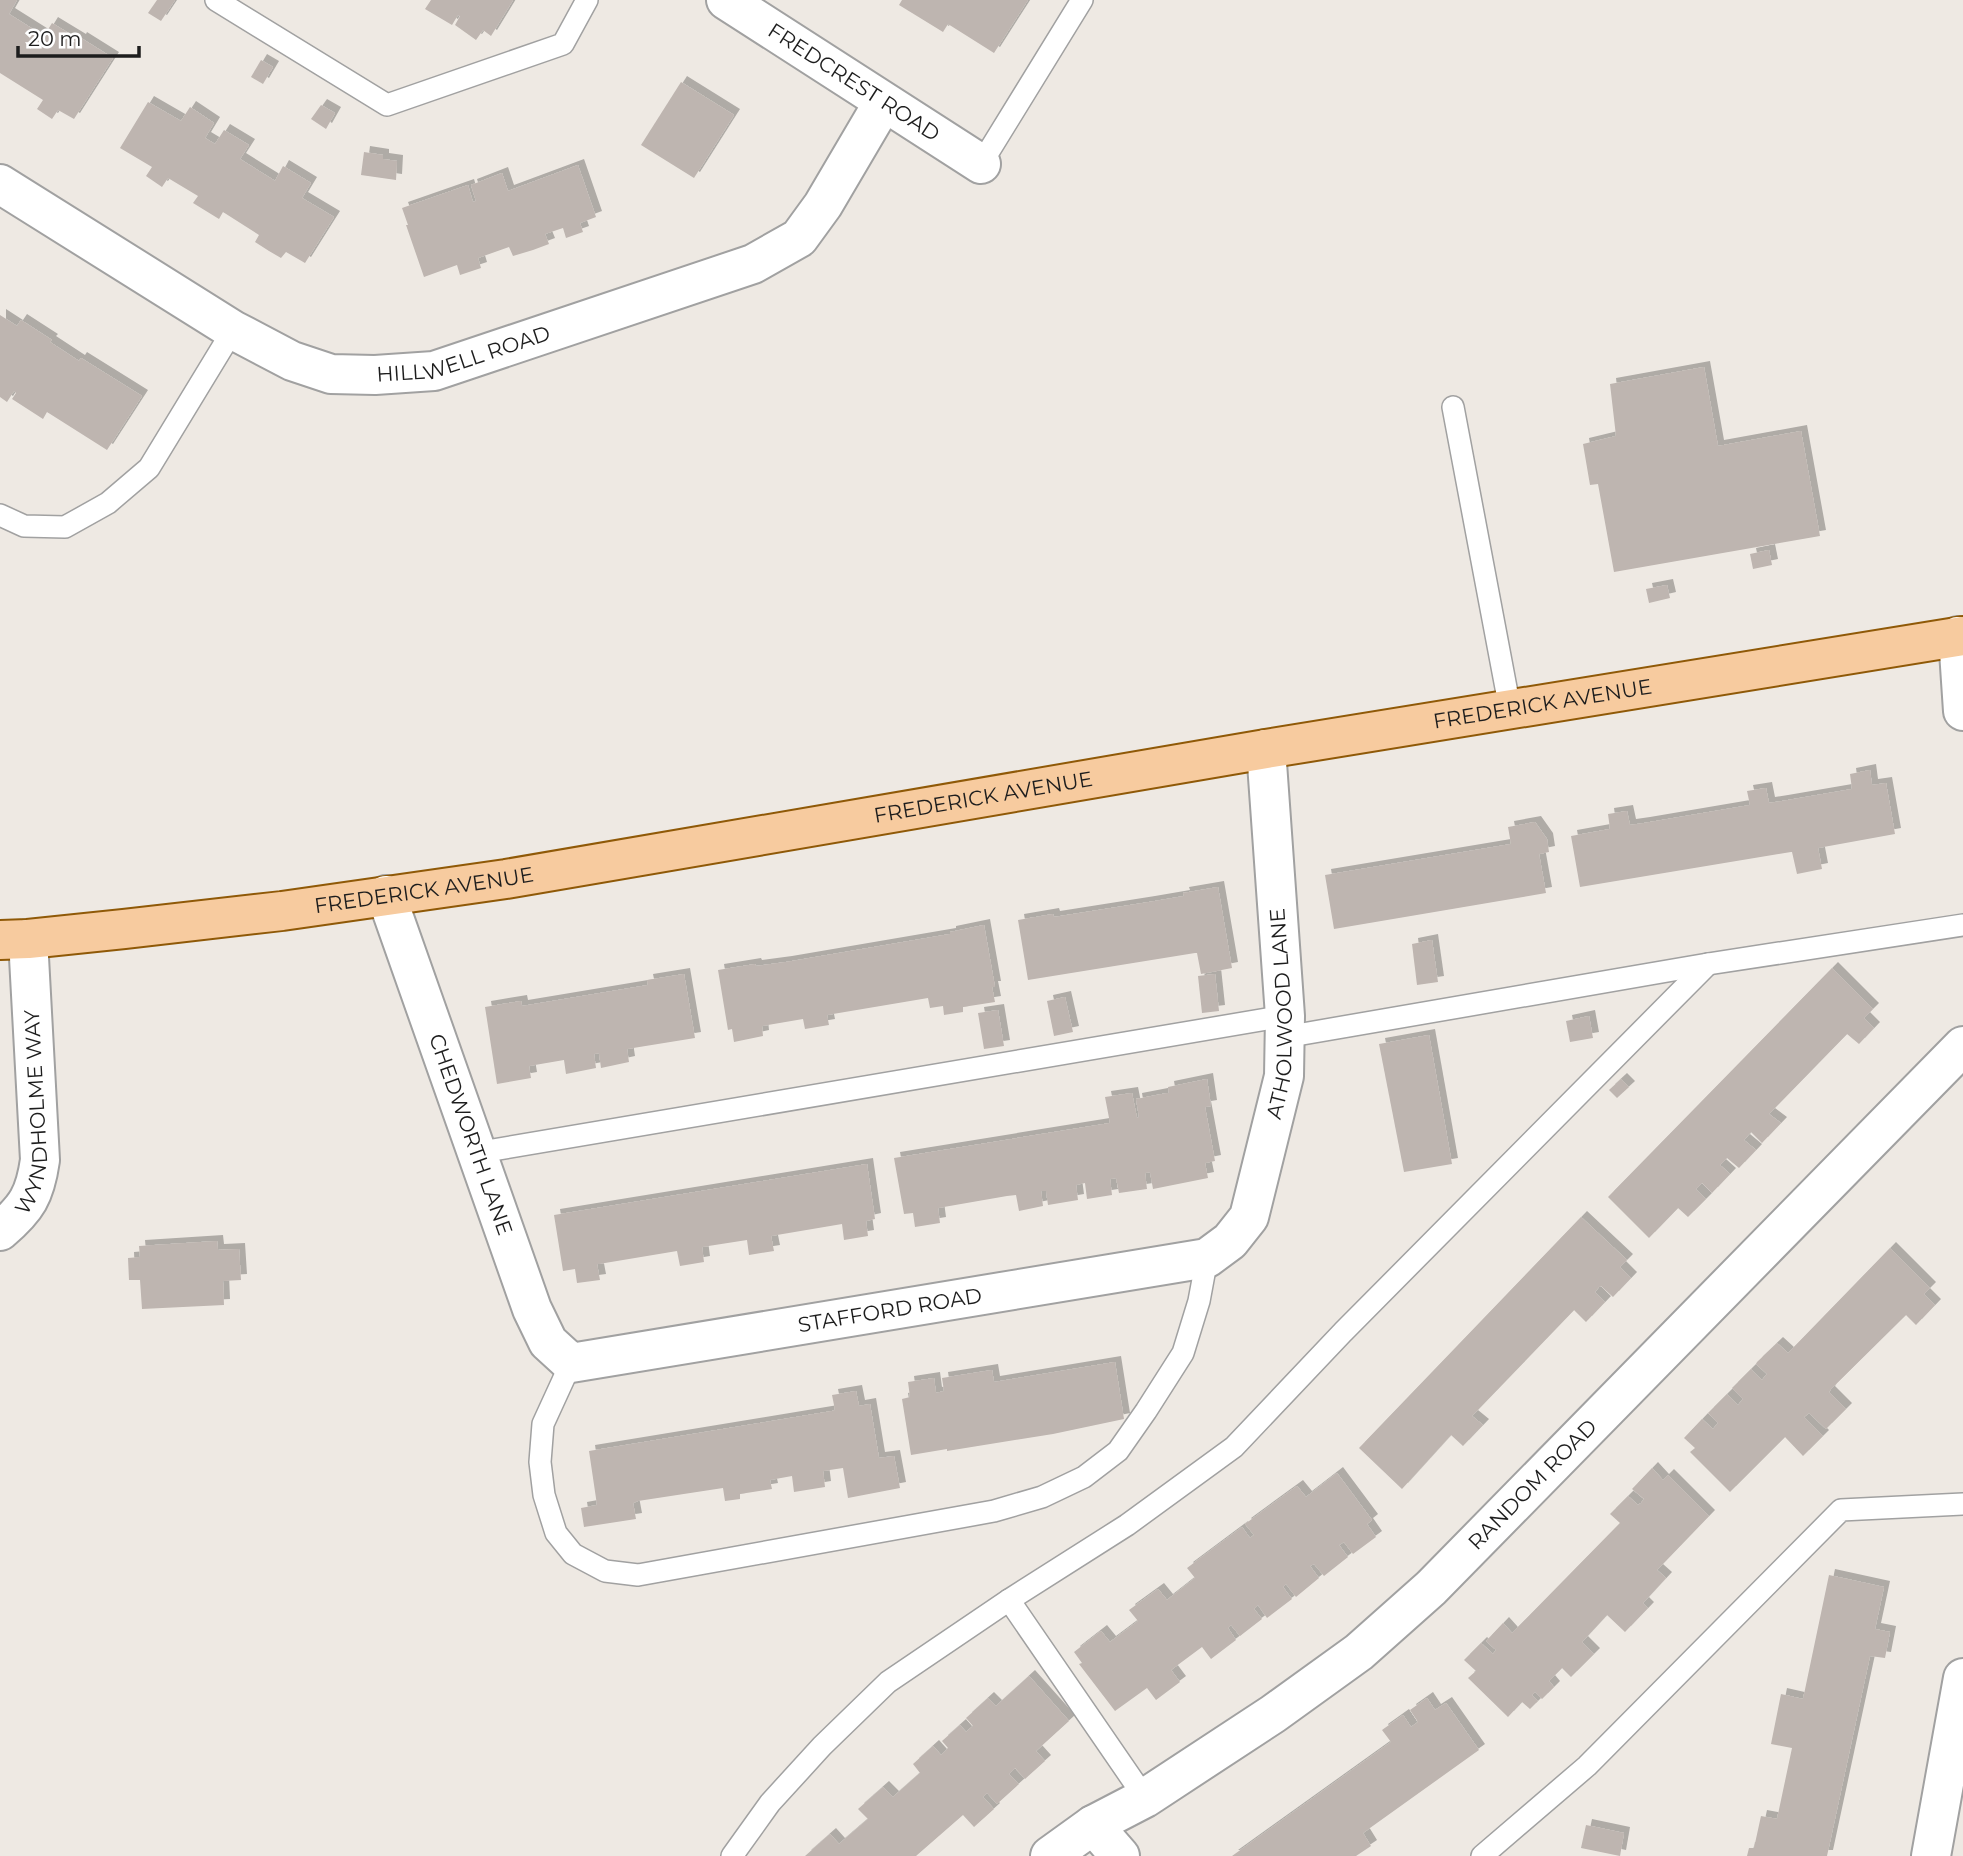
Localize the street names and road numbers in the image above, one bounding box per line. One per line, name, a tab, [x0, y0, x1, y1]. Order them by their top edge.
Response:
street label: FREDCREST ROAD	[764, 17, 945, 146]
street label: HILLWELL ROAD	[376, 320, 553, 387]
street label: FREDERICK AVENUE	[1431, 674, 1654, 734]
street label: FREDERICK AVENUE	[872, 766, 1094, 828]
street label: FREDERICK AVENUE	[313, 861, 535, 918]
street label: ATHOLWOOD LANE	[1261, 907, 1298, 1121]
street label: WYNDHOLME WAY	[9, 1008, 52, 1219]
street label: CHEDWORTH LANE	[424, 1030, 518, 1238]
street label: STAFFORD ROAD	[796, 1282, 984, 1337]
street label: RANDOM ROAD	[1463, 1414, 1602, 1555]

